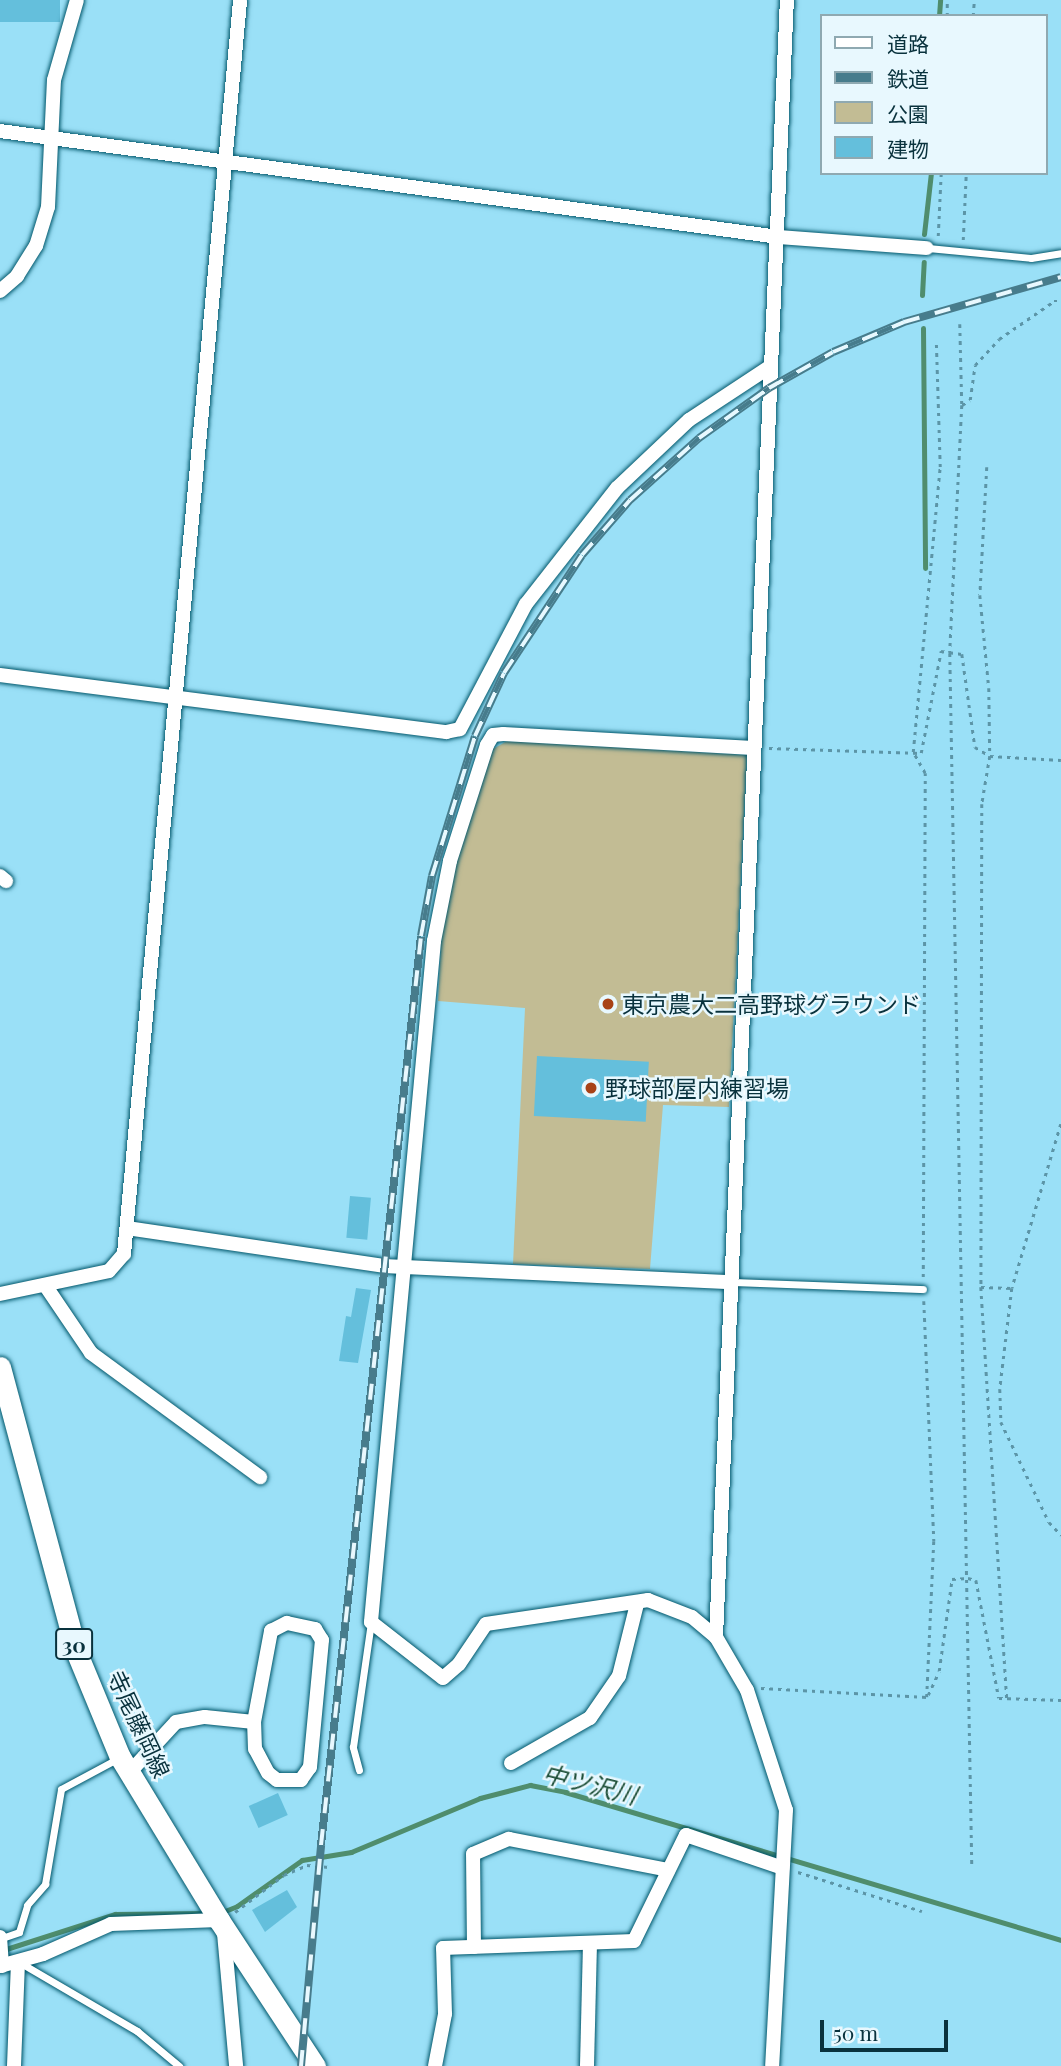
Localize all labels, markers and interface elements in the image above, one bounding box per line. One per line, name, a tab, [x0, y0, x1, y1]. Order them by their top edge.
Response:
legend	[820, 14, 1047, 175]
text: 道路	[887, 29, 929, 57]
text: 鉄道	[887, 64, 929, 92]
text: 公園	[887, 99, 929, 127]
text: 建物	[887, 134, 929, 162]
place label: 東京農大二高野球グラウンド	[622, 990, 921, 1018]
marker: 東京農大二高野球グラウンド	[600, 996, 616, 1012]
place label: 野球部屋内練習場	[605, 1074, 789, 1102]
marker: 野球部屋内練習場	[583, 1080, 599, 1096]
road number: 30	[55, 1626, 93, 1662]
street label: 寺尾藤岡線	[102, 1666, 176, 1782]
water label: 中ツ沢川	[540, 1758, 640, 1810]
scale bar	[823, 2007, 951, 2050]
text: 50 m	[833, 2018, 878, 2046]

